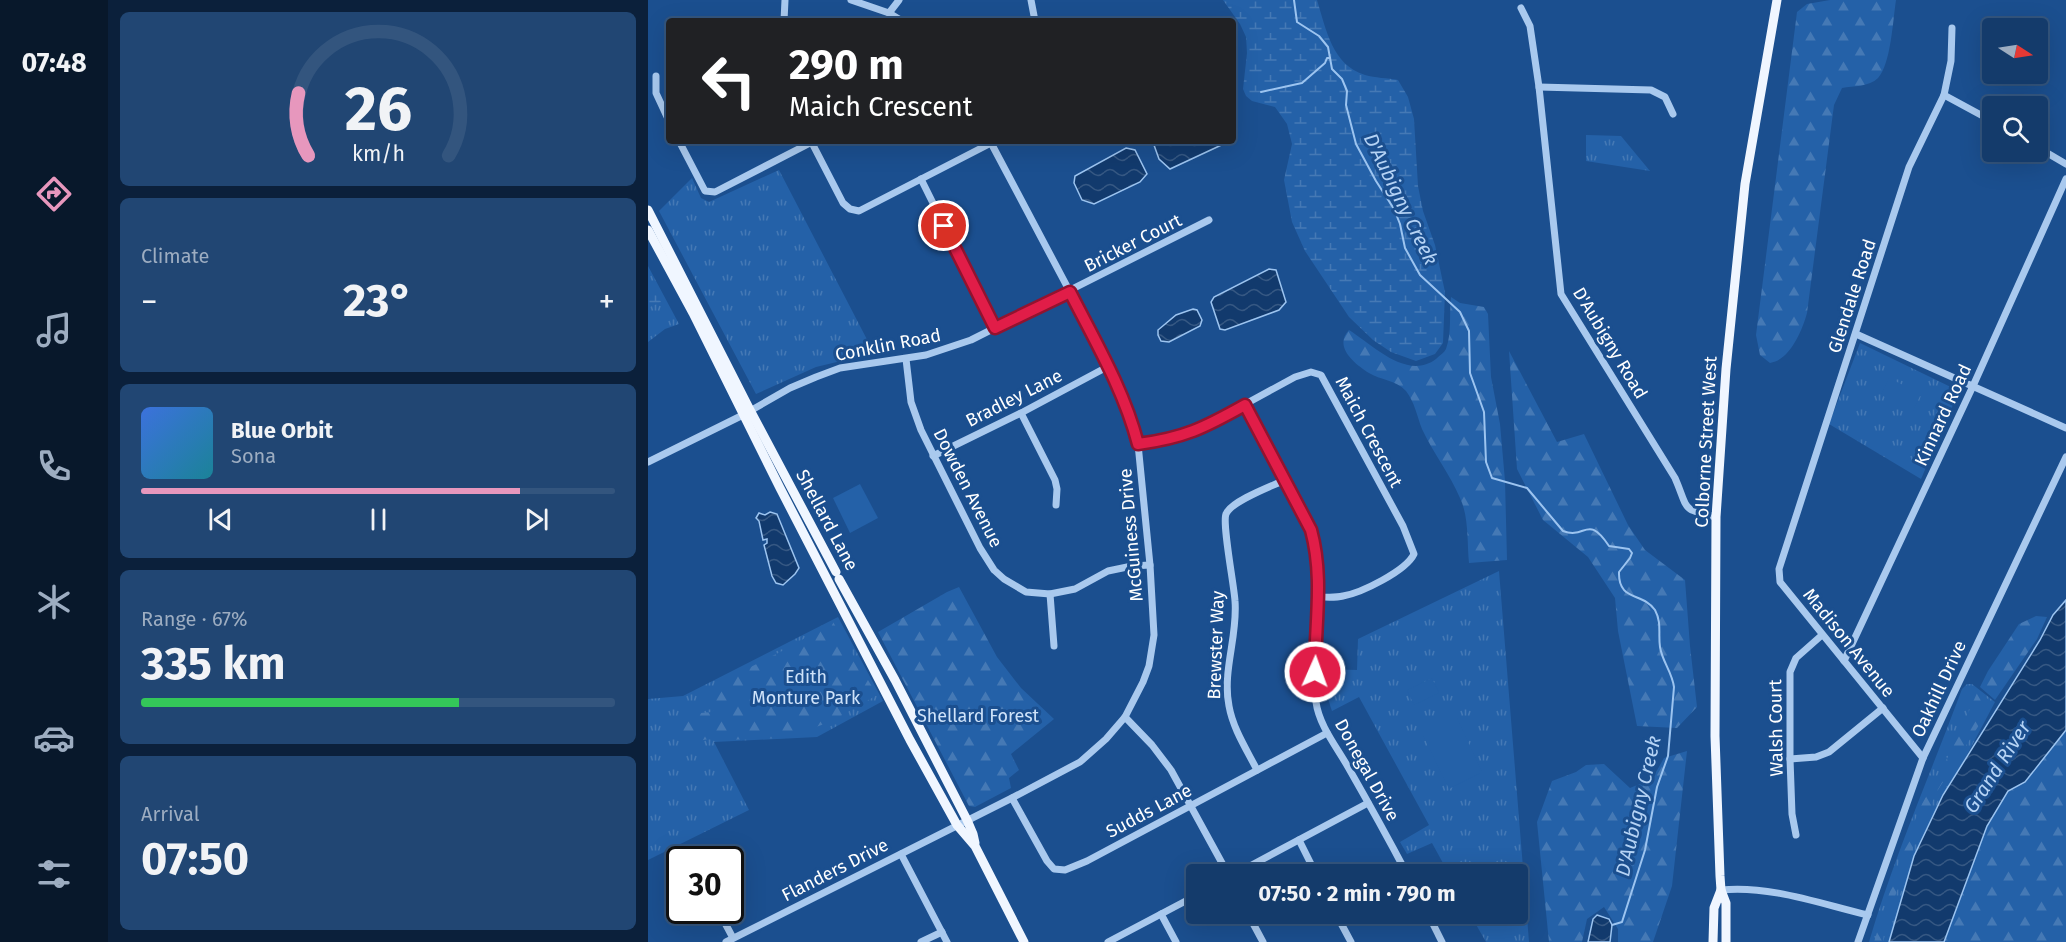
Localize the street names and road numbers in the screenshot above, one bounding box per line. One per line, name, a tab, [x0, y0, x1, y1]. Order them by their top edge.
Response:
street label: Bricker Court	[1081, 209, 1186, 277]
street label: Glendale Road	[1823, 236, 1881, 356]
street label: D'Aubigny Road	[1568, 283, 1652, 403]
street label: Conklin Road	[833, 324, 943, 366]
street label: Colborne Street West	[1691, 355, 1722, 528]
street label: Kinnard Road	[1910, 360, 1976, 470]
street label: Bradley Lane	[962, 364, 1066, 432]
street label: Maich Crescent	[1331, 373, 1408, 492]
street label: Dowden Avenue	[929, 425, 1007, 551]
street label: Shellard Lane	[791, 466, 863, 574]
street label: McGuiness Drive	[1114, 468, 1148, 602]
street label: Madison Avenue	[1798, 584, 1900, 702]
street label: Brewster Way	[1203, 590, 1229, 700]
street label: Oakhill Drive	[1907, 637, 1971, 741]
street label: Walsh Court	[1764, 679, 1788, 777]
street label: Donegal Drive	[1330, 715, 1404, 825]
street label: Sudds Lane	[1102, 779, 1196, 843]
street label: Flanders Drive	[778, 834, 892, 906]

